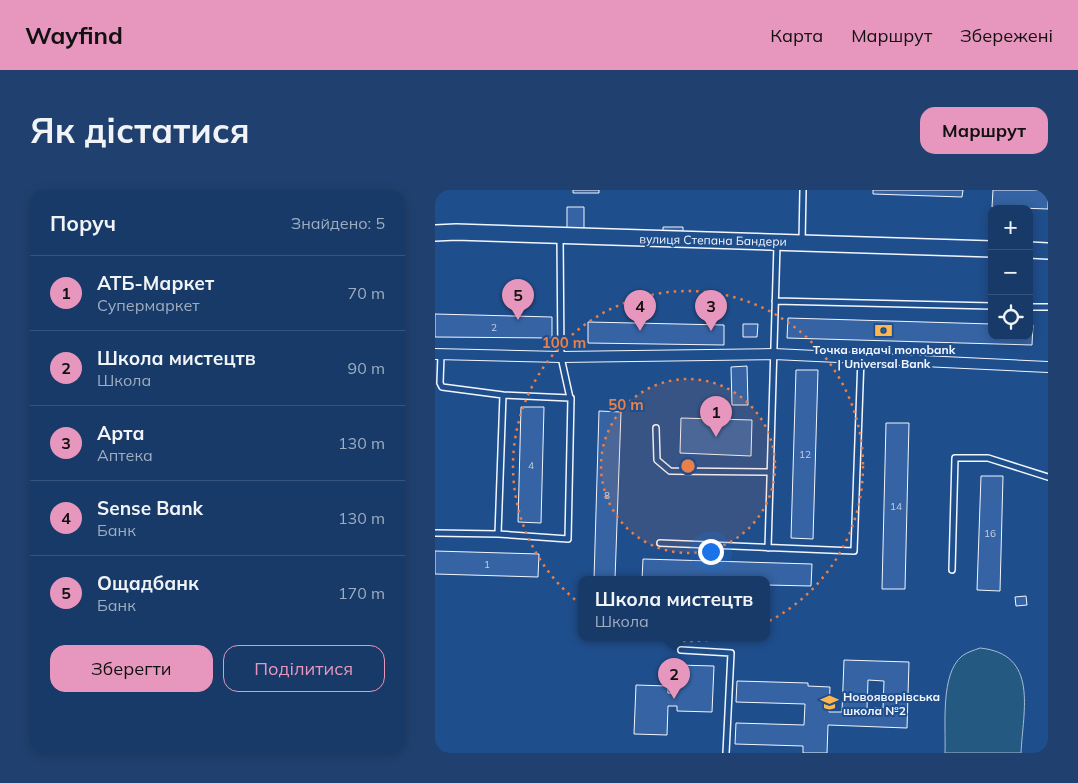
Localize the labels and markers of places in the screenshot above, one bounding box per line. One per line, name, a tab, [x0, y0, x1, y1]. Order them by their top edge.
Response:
pin: 5	[502, 279, 534, 320]
pin: 4	[624, 290, 656, 331]
pin: 3	[695, 290, 727, 331]
bank icon: Точка видачі monobank | Universal Bank	[874, 320, 894, 340]
place label: Точка видачі monobank | Universal Bank	[813, 342, 956, 371]
pin: 1	[700, 396, 732, 437]
centre of rings	[679, 457, 697, 475]
pin: 2	[658, 658, 690, 699]
place label: Новояворівська школа №2	[843, 689, 940, 718]
school or university icon: Новояворівська школа №2	[819, 693, 839, 713]

